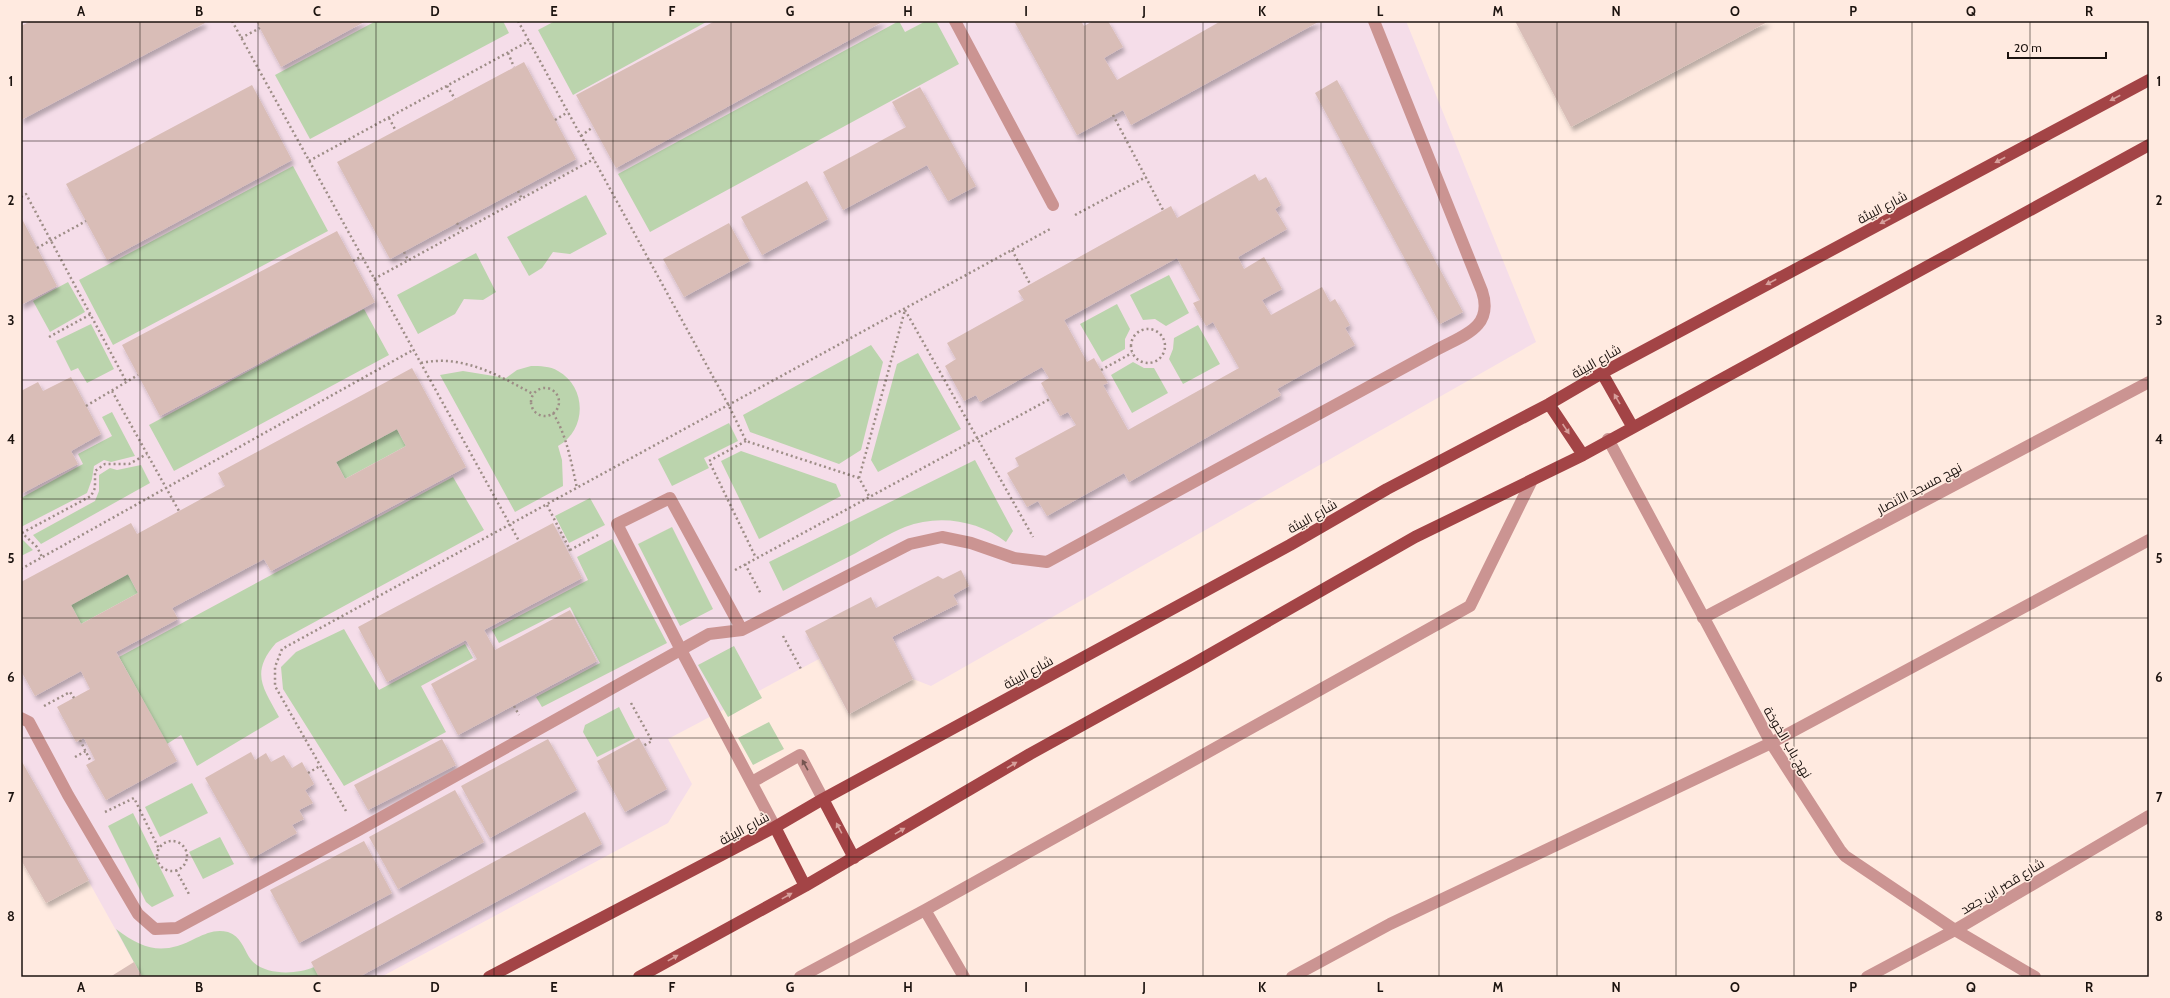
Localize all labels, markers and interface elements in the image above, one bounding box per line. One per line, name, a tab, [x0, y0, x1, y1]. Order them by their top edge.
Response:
text: A	[77, 3, 86, 19]
text: B	[195, 3, 203, 19]
text: C	[313, 3, 321, 19]
text: D	[430, 3, 440, 19]
text: E	[550, 3, 558, 19]
text: F	[669, 3, 676, 19]
text: G	[786, 3, 795, 19]
text: H	[903, 3, 913, 19]
text: I	[1024, 3, 1028, 19]
text: J	[1141, 3, 1146, 19]
text: K	[1258, 3, 1267, 19]
text: L	[1377, 3, 1384, 19]
text: M	[1493, 3, 1504, 19]
text: N	[1611, 3, 1621, 19]
text: O	[1730, 3, 1740, 19]
text: P	[1849, 3, 1857, 19]
text: Q	[1966, 3, 1976, 19]
text: R	[2085, 3, 2093, 19]
scale bar	[2008, 34, 2106, 60]
text: 20 m	[2014, 40, 2042, 55]
text: 1	[9, 73, 13, 89]
text: 1	[2157, 73, 2161, 89]
one-way arrow	[2109, 95, 2120, 102]
one-way arrow	[1994, 156, 2006, 163]
street label: شارع البيئة	[1854, 187, 1910, 228]
text: 2	[8, 192, 15, 208]
text: 2	[2156, 192, 2163, 208]
one-way arrow	[1880, 218, 1891, 224]
one-way arrow	[1765, 279, 1777, 286]
text: 3	[7, 312, 15, 328]
text: 3	[2155, 312, 2163, 328]
street label: شارع البيئة	[1569, 341, 1624, 382]
one-way arrow	[1613, 393, 1620, 405]
one-way arrow	[1562, 424, 1570, 435]
text: 4	[7, 431, 15, 447]
text: 4	[2155, 431, 2163, 447]
street label: نهج مسجد الأنصار	[1873, 459, 1965, 518]
street label: شارع البيئة	[1285, 496, 1340, 537]
text: 5	[8, 550, 15, 566]
text: 5	[2156, 550, 2163, 566]
street label: شارع البيئة	[1000, 652, 1056, 693]
text: 6	[7, 669, 15, 685]
text: 6	[2155, 669, 2163, 685]
street label: نهج باب الخوخة	[1759, 703, 1816, 781]
one-way arrow	[801, 759, 808, 771]
one-way arrow	[1006, 761, 1018, 768]
text: 7	[8, 789, 15, 805]
text: 7	[2156, 789, 2163, 805]
street label: شارع البيئة	[716, 808, 772, 849]
one-way arrow	[836, 823, 842, 834]
one-way arrow	[894, 827, 906, 834]
street label: شارع قصر ابن جعد	[1957, 855, 2047, 918]
one-way arrow	[781, 892, 793, 899]
text: 8	[7, 908, 15, 924]
text: 8	[2155, 908, 2163, 924]
one-way arrow	[667, 955, 679, 962]
text: A	[77, 979, 86, 995]
text: B	[195, 979, 203, 995]
text: C	[313, 979, 321, 995]
text: D	[430, 979, 440, 995]
text: E	[550, 979, 558, 995]
text: F	[669, 979, 676, 995]
text: G	[786, 979, 795, 995]
text: H	[903, 979, 913, 995]
text: I	[1024, 979, 1028, 995]
text: J	[1141, 979, 1146, 995]
text: K	[1258, 979, 1267, 995]
text: L	[1377, 979, 1384, 995]
text: M	[1493, 979, 1504, 995]
text: N	[1611, 979, 1621, 995]
text: O	[1730, 979, 1740, 995]
text: P	[1849, 979, 1857, 995]
text: Q	[1966, 979, 1976, 995]
text: R	[2085, 979, 2093, 995]

